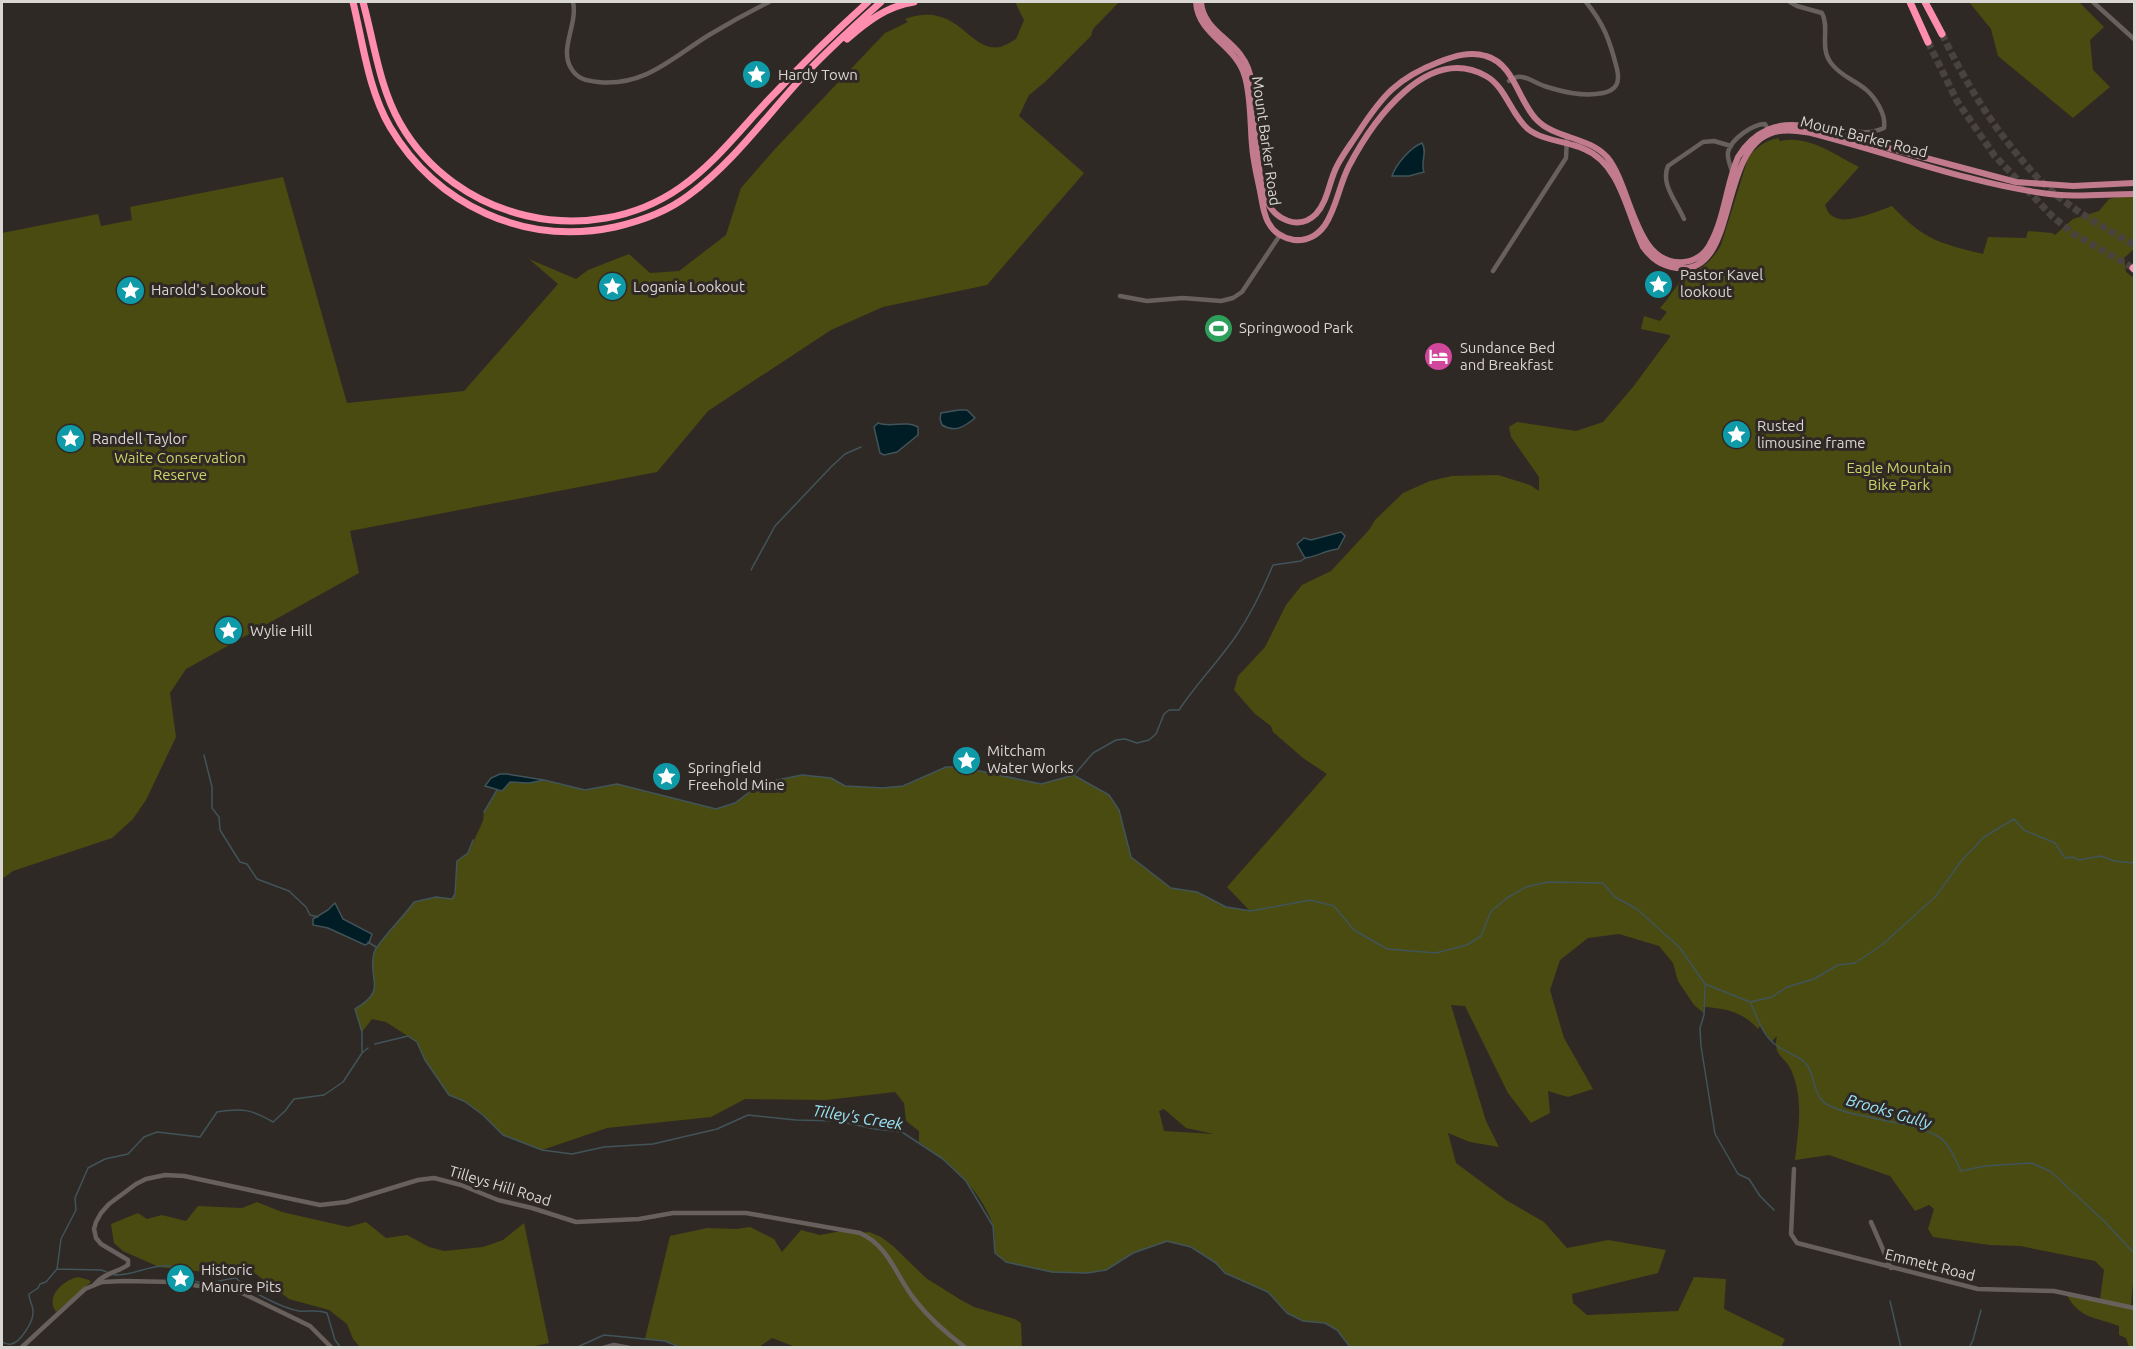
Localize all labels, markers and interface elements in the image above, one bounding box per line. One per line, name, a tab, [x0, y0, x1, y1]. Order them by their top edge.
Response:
place icon: Hardy Town	[741, 59, 773, 91]
place label: Hardy Town	[778, 66, 858, 83]
street label: Mount Barker Road	[1249, 75, 1284, 207]
street label: Mount Barker Road	[1799, 112, 1929, 161]
place label: Pastor Kavel lookout	[1680, 266, 1763, 300]
place icon: Pastor Kavel lookout	[1643, 268, 1675, 300]
place icon: Logania Lookout	[596, 271, 628, 303]
place icon: Harold's Lookout	[114, 274, 146, 306]
place label: Logania Lookout	[633, 278, 745, 295]
place label: Harold's Lookout	[151, 281, 266, 298]
sports icon: Springwood Park	[1202, 312, 1234, 344]
place label: Springwood Park	[1239, 319, 1354, 336]
place label: Sundance Bed and Breakfast	[1460, 339, 1555, 373]
hotel icon: Sundance Bed and Breakfast	[1423, 341, 1455, 373]
place label: Rusted limousine frame	[1757, 417, 1866, 451]
place icon: Rusted limousine frame	[1720, 419, 1752, 451]
place icon: Randell Taylor	[55, 423, 87, 455]
place label: Randell Taylor	[92, 430, 187, 447]
park label: Waite Conservation Reserve	[114, 449, 246, 483]
park label: Eagle Mountain Bike Park	[1846, 459, 1952, 493]
place icon: Wylie Hill	[213, 615, 245, 647]
place label: Wylie Hill	[250, 622, 312, 639]
place label: Mitcham Water Works	[987, 742, 1074, 776]
place icon: Mitcham Water Works	[950, 744, 982, 776]
place label: Springfield Freehold Mine	[688, 759, 785, 793]
place icon: Springfield Freehold Mine	[651, 761, 683, 793]
water label: Brooks Gully	[1844, 1090, 1934, 1132]
water label: Tilley's Creek	[811, 1101, 905, 1133]
street label: Tilleys Hill Road	[447, 1162, 553, 1209]
street label: Emmett Road	[1883, 1245, 1977, 1284]
place label: Historic Manure Pits	[201, 1261, 281, 1295]
place icon: Historic Manure Pits	[164, 1263, 196, 1295]

